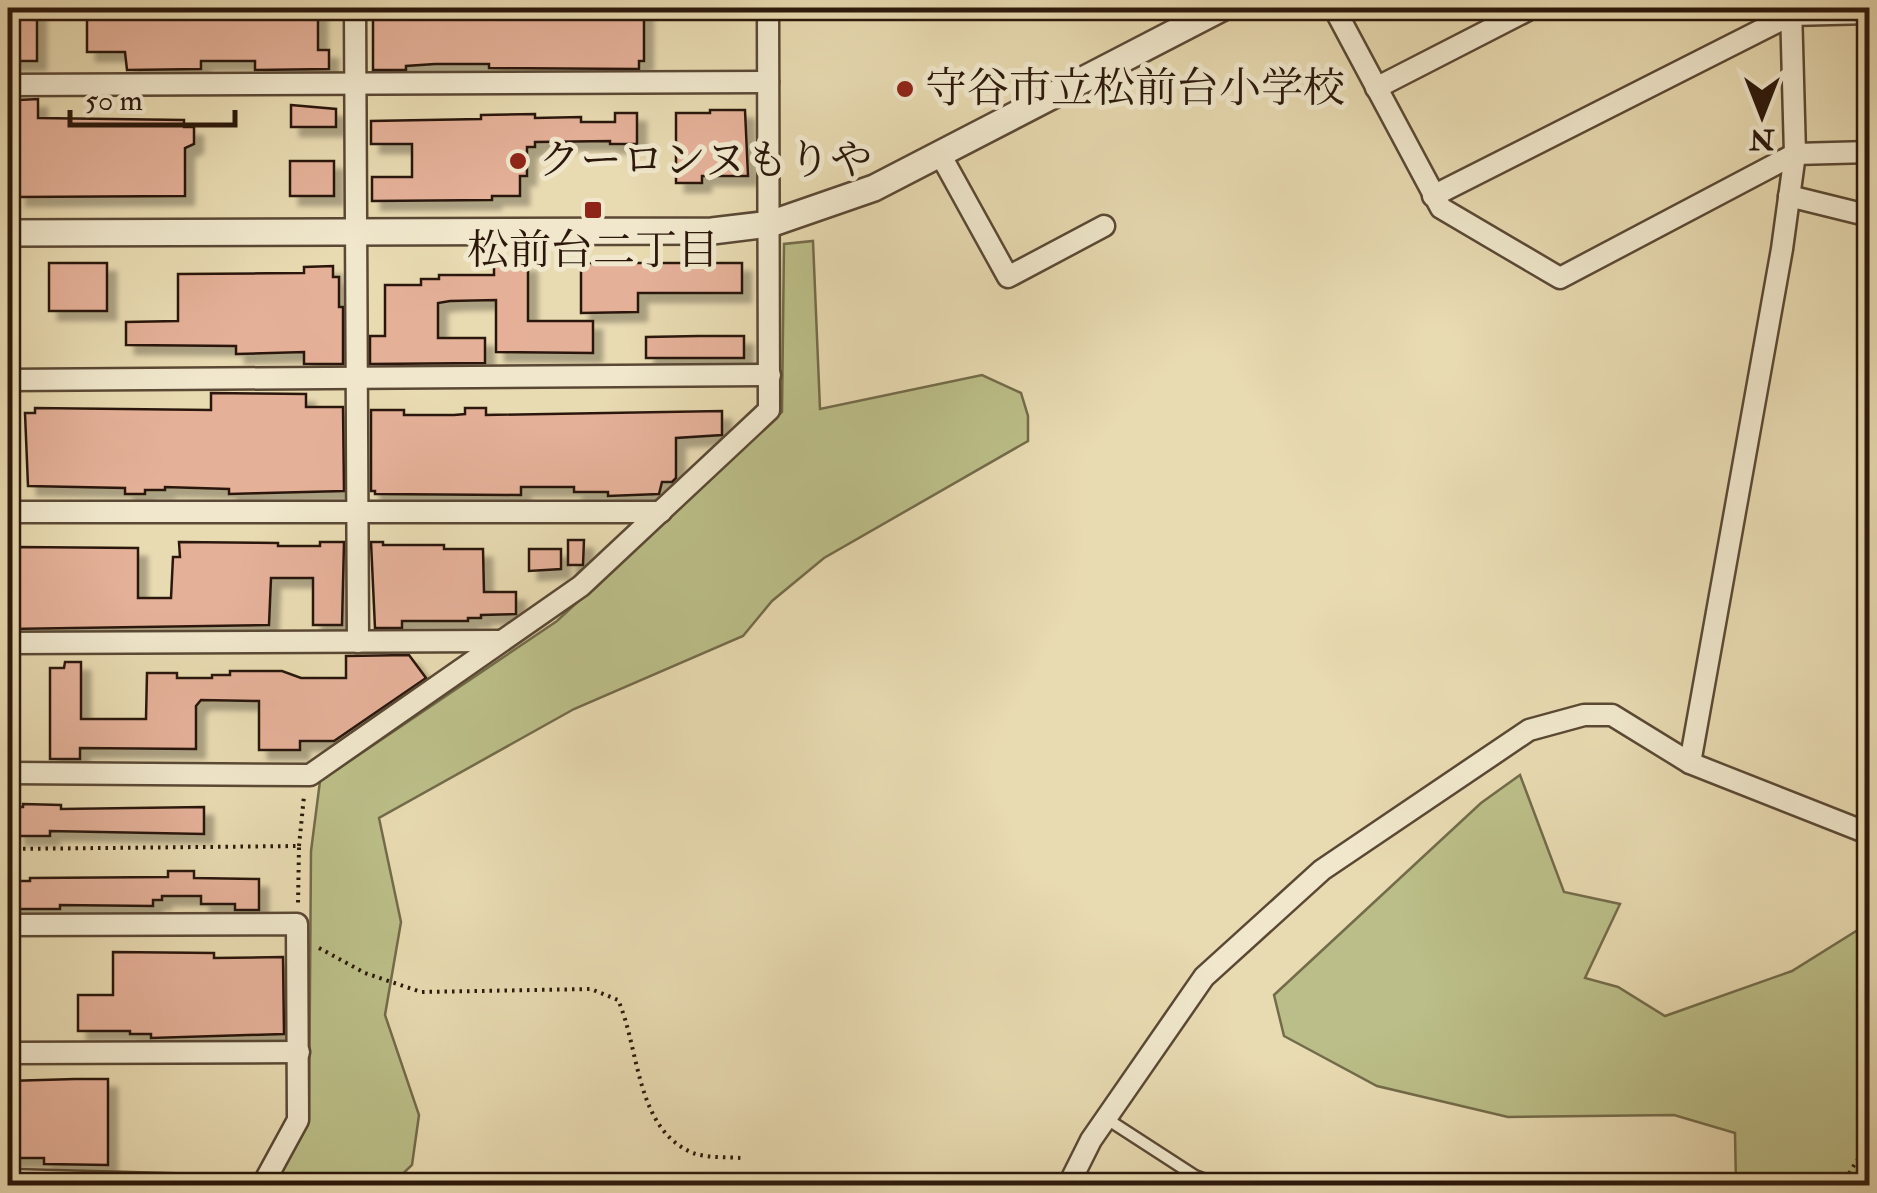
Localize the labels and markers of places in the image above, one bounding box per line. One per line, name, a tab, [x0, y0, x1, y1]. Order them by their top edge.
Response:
place label: 守谷市立松前台小学校	[925, 63, 1345, 115]
marker: 守谷市立松前台小学校	[894, 78, 916, 100]
place label: クーロンヌもりや	[538, 135, 872, 187]
marker: クーロンヌもりや	[507, 150, 529, 172]
marker: 松前台二丁目	[582, 199, 604, 221]
place label: 松前台二丁目	[467, 225, 719, 277]

